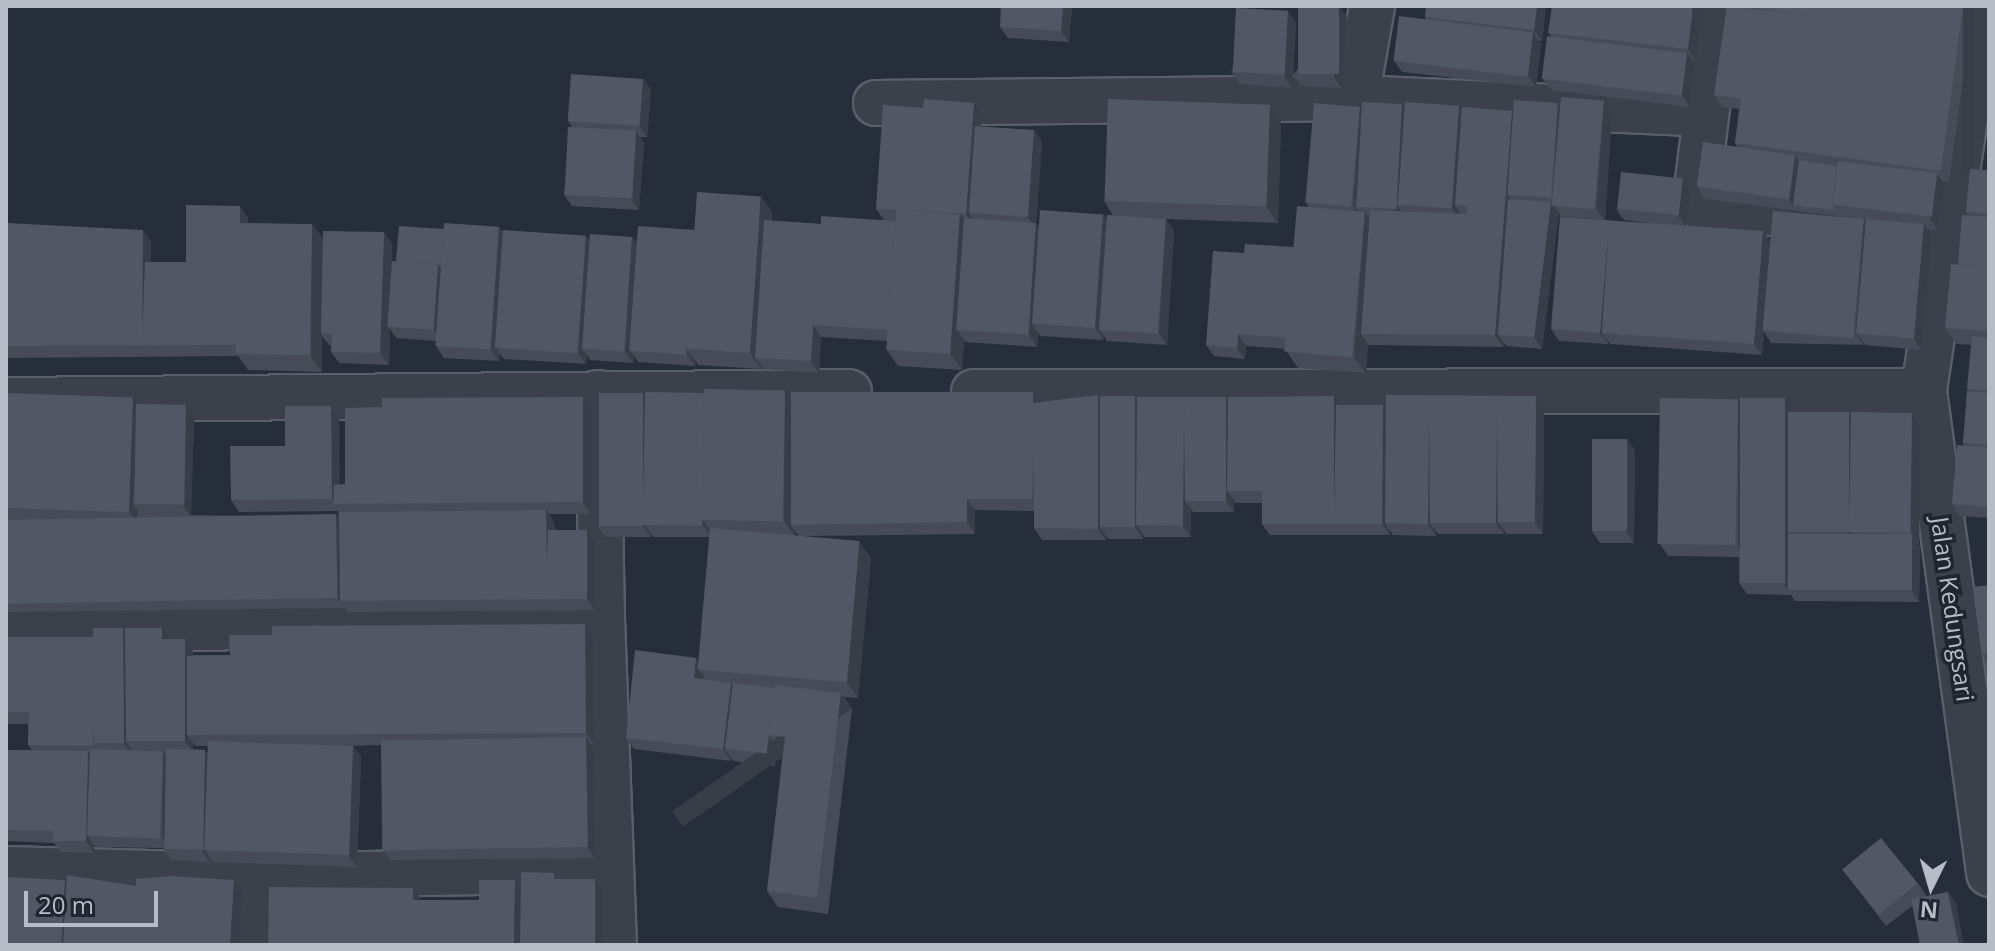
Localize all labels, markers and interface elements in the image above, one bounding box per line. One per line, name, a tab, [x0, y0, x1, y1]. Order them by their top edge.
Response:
street label: Jalan Kedungsari	[1926, 515, 1980, 703]
north arrow	[1891, 847, 1971, 927]
scale bar	[28, 875, 162, 925]
text: 20 m	[38, 888, 94, 921]
text: N	[1919, 895, 1939, 927]

